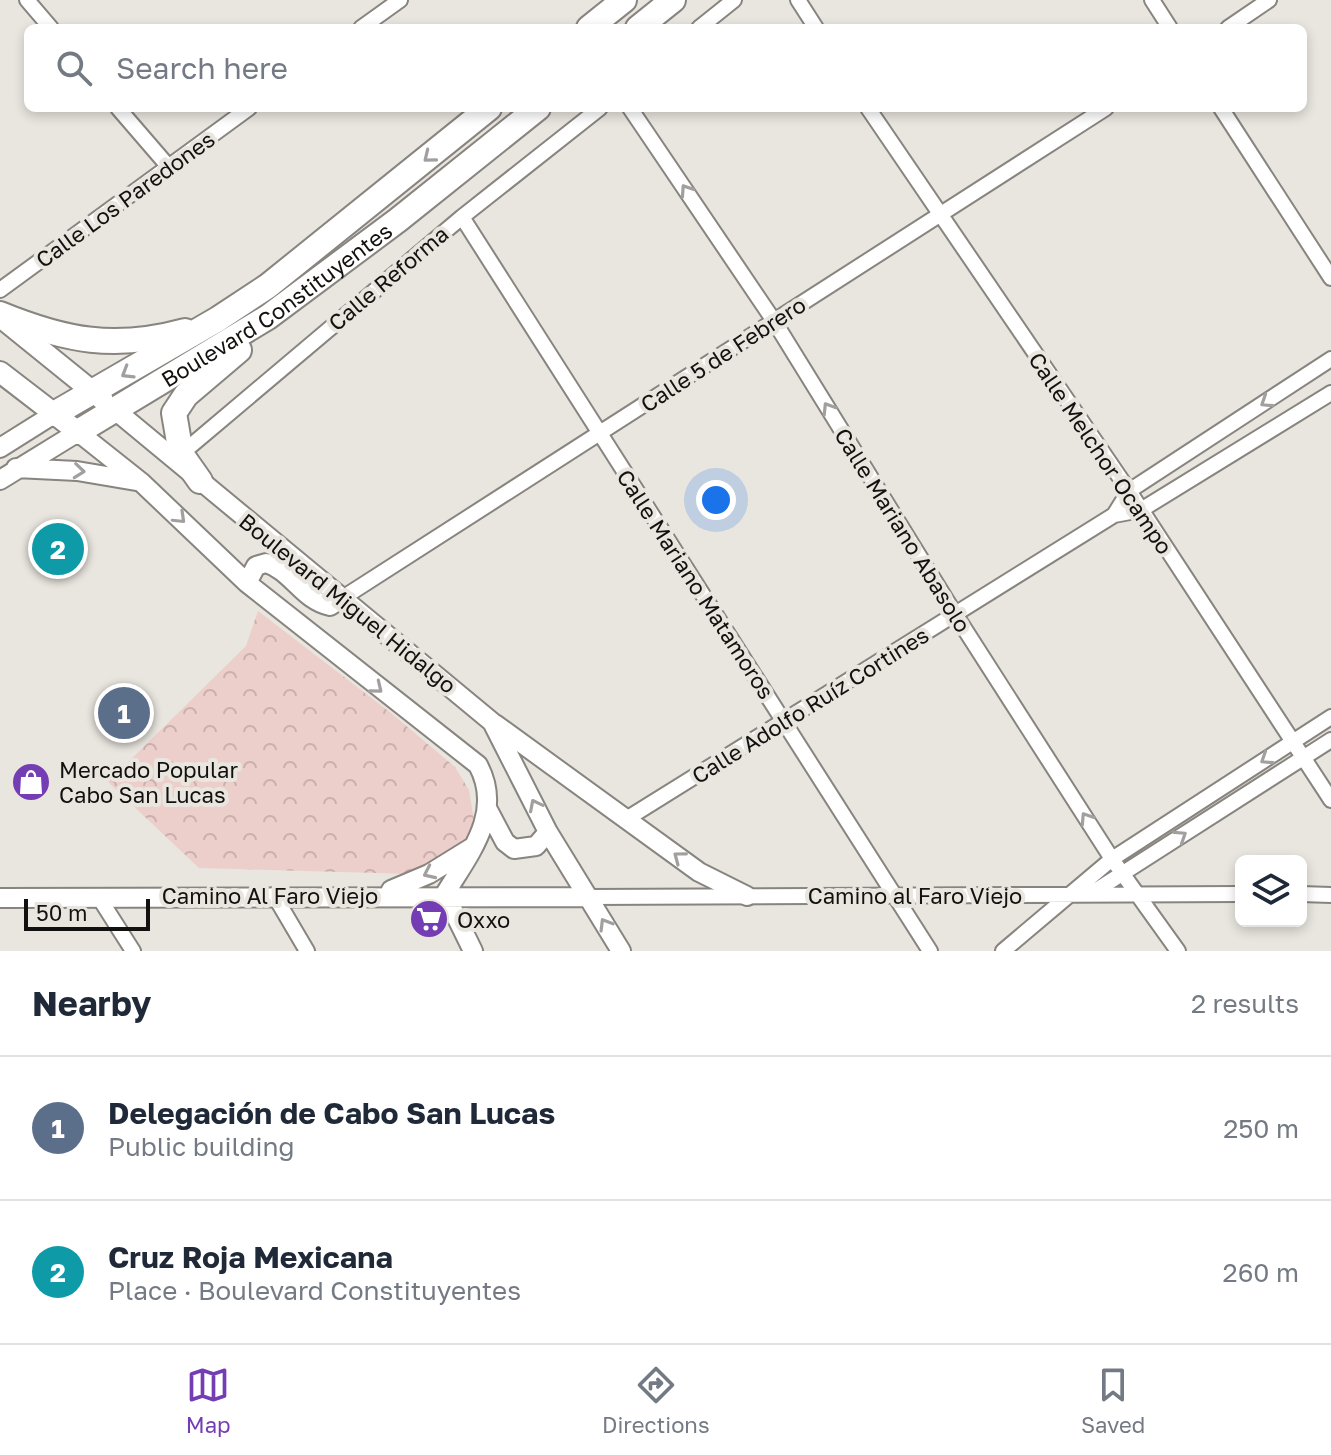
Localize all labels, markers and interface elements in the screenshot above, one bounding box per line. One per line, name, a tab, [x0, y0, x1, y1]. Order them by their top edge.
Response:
search box	[24, 24, 1307, 112]
icon: search	[52, 46, 96, 90]
text: Search here	[116, 50, 288, 86]
street label: Calle Los Paredones	[30, 125, 220, 273]
one-way arrow	[423, 147, 438, 162]
one-way arrow	[681, 185, 696, 199]
street label: Boulevard Constituyentes	[156, 216, 397, 392]
street label: Calle Reforma	[323, 220, 453, 336]
street label: Calle 5 de Febrero	[635, 291, 811, 417]
street label: Calle Melchor Ocampo	[1023, 347, 1179, 559]
one-way arrow	[121, 363, 136, 379]
one-way arrow	[1260, 392, 1274, 407]
one-way arrow	[822, 402, 837, 417]
street label: Calle Mariano Abasolo	[829, 423, 977, 637]
one-way arrow	[73, 463, 86, 480]
street label: Calle Mariano Matamoros	[612, 464, 780, 704]
your location	[696, 480, 736, 520]
street label: Boulevard Miguel Hidalgo	[234, 507, 462, 699]
one-way arrow	[170, 509, 185, 523]
pin: 2	[32, 519, 84, 579]
street label: Calle Adolfo Ruíz Cortines	[687, 621, 933, 789]
one-way arrow	[368, 678, 383, 692]
pin: 1	[98, 683, 150, 743]
one-way arrow	[1260, 750, 1274, 765]
place label: Mercado Popular Cabo San Lucas	[59, 756, 238, 808]
shop icon: Mercado Popular Cabo San Lucas	[10, 761, 52, 803]
one-way arrow	[529, 799, 544, 814]
one-way arrow	[1080, 812, 1095, 826]
one-way arrow	[1172, 831, 1186, 846]
one-way arrow	[673, 852, 688, 867]
map controls	[1235, 855, 1307, 927]
button: layers	[1235, 855, 1307, 927]
one-way arrow	[423, 863, 437, 879]
street label: Camino Al Faro Viejo	[162, 882, 378, 909]
street label: Camino al Faro Viejo	[808, 882, 1022, 909]
scale bar	[24, 895, 150, 931]
supermarket icon: Oxxo	[408, 898, 450, 940]
text: 50 m	[36, 899, 87, 926]
place label: Oxxo	[457, 906, 510, 933]
one-way arrow	[599, 918, 614, 933]
text: Nearby	[32, 983, 152, 1023]
text: 2 results	[1191, 988, 1299, 1019]
text: Delegación de Cabo San Lucas	[108, 1095, 555, 1131]
text: 1	[51, 1113, 65, 1144]
text: 250 m	[1223, 1113, 1299, 1144]
text: Public building	[108, 1131, 294, 1162]
text: Cruz Roja Mexicana	[108, 1239, 393, 1275]
text: 2	[50, 1257, 66, 1288]
text: 260 m	[1223, 1257, 1299, 1288]
text: Place · Boulevard Constituyentes	[108, 1275, 521, 1306]
tab: Map	[186, 1363, 231, 1438]
tab: Directions	[602, 1363, 710, 1438]
tab: Saved	[1081, 1363, 1145, 1438]

